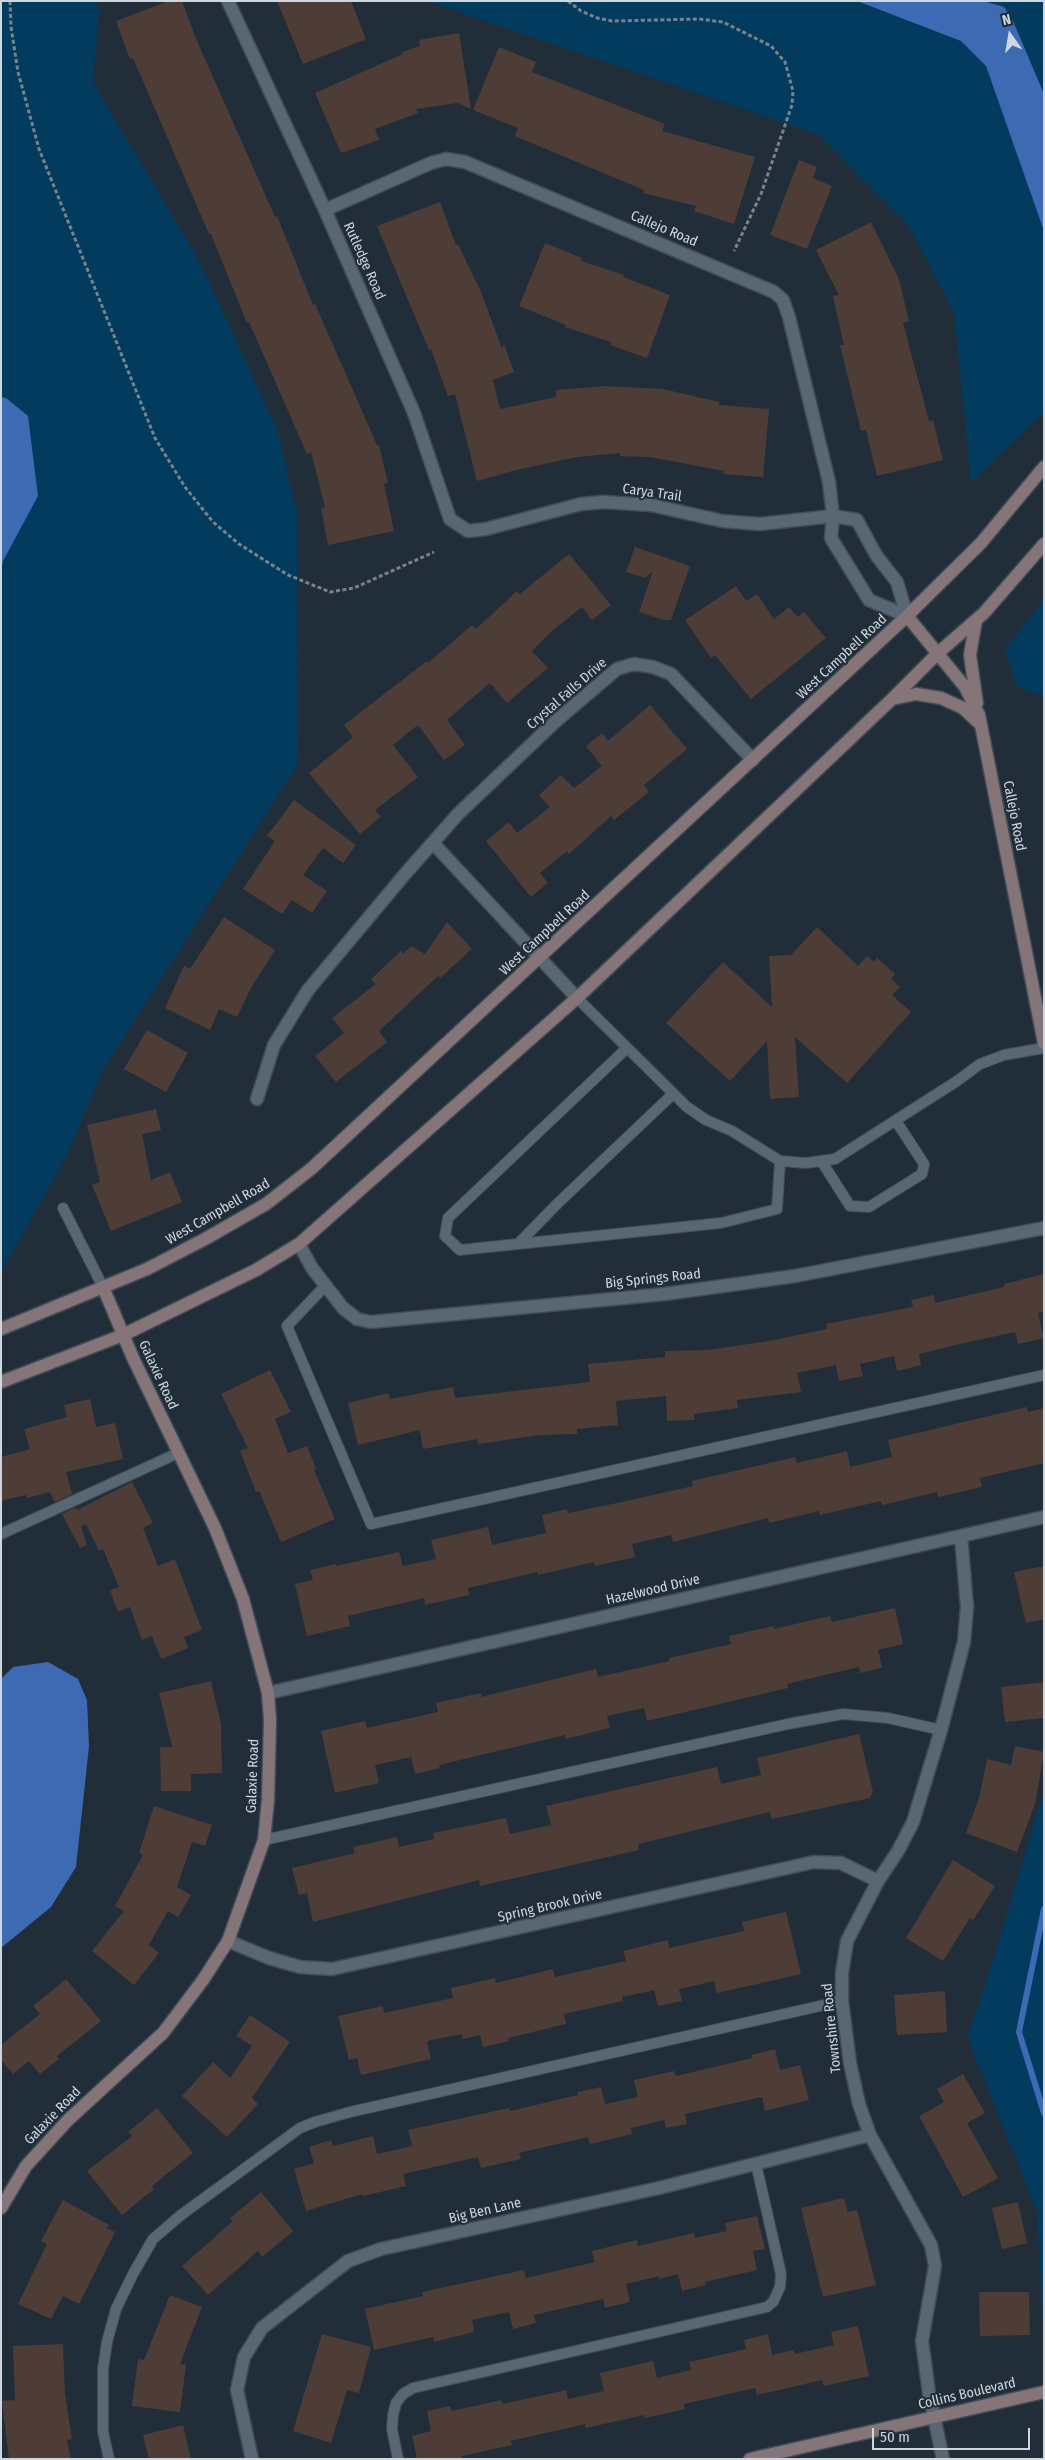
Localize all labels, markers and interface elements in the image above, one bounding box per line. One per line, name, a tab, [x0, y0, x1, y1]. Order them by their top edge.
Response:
north arrow	[985, 10, 1035, 60]
text: N	[1001, 11, 1013, 29]
street label: Callejo Road	[628, 207, 700, 251]
street label: Rutledge Road	[339, 220, 389, 302]
street label: Carya Trail	[621, 481, 683, 505]
street label: West Campbell Road	[793, 611, 891, 703]
street label: Crystal Falls Drive	[524, 655, 610, 733]
street label: Callejo Road	[999, 779, 1029, 853]
street label: West Campbell Road	[496, 887, 594, 979]
street label: West Campbell Road	[163, 1175, 273, 1249]
street label: Big Springs Road	[604, 1266, 702, 1292]
street label: Galaxie Road	[135, 1338, 181, 1412]
street label: Hazelwood Drive	[604, 1571, 702, 1609]
street label: Galaxie Road	[243, 1739, 263, 1813]
street label: Spring Brook Drive	[496, 1886, 604, 1926]
street label: Townshire Road	[819, 1982, 845, 2074]
street label: Galaxie Road	[21, 2084, 85, 2148]
street label: Big Ben Lane	[447, 2195, 523, 2227]
street label: Collins Boulevard	[917, 2375, 1017, 2413]
scale bar	[875, 2418, 1032, 2450]
text: 50 m	[880, 2428, 910, 2446]

